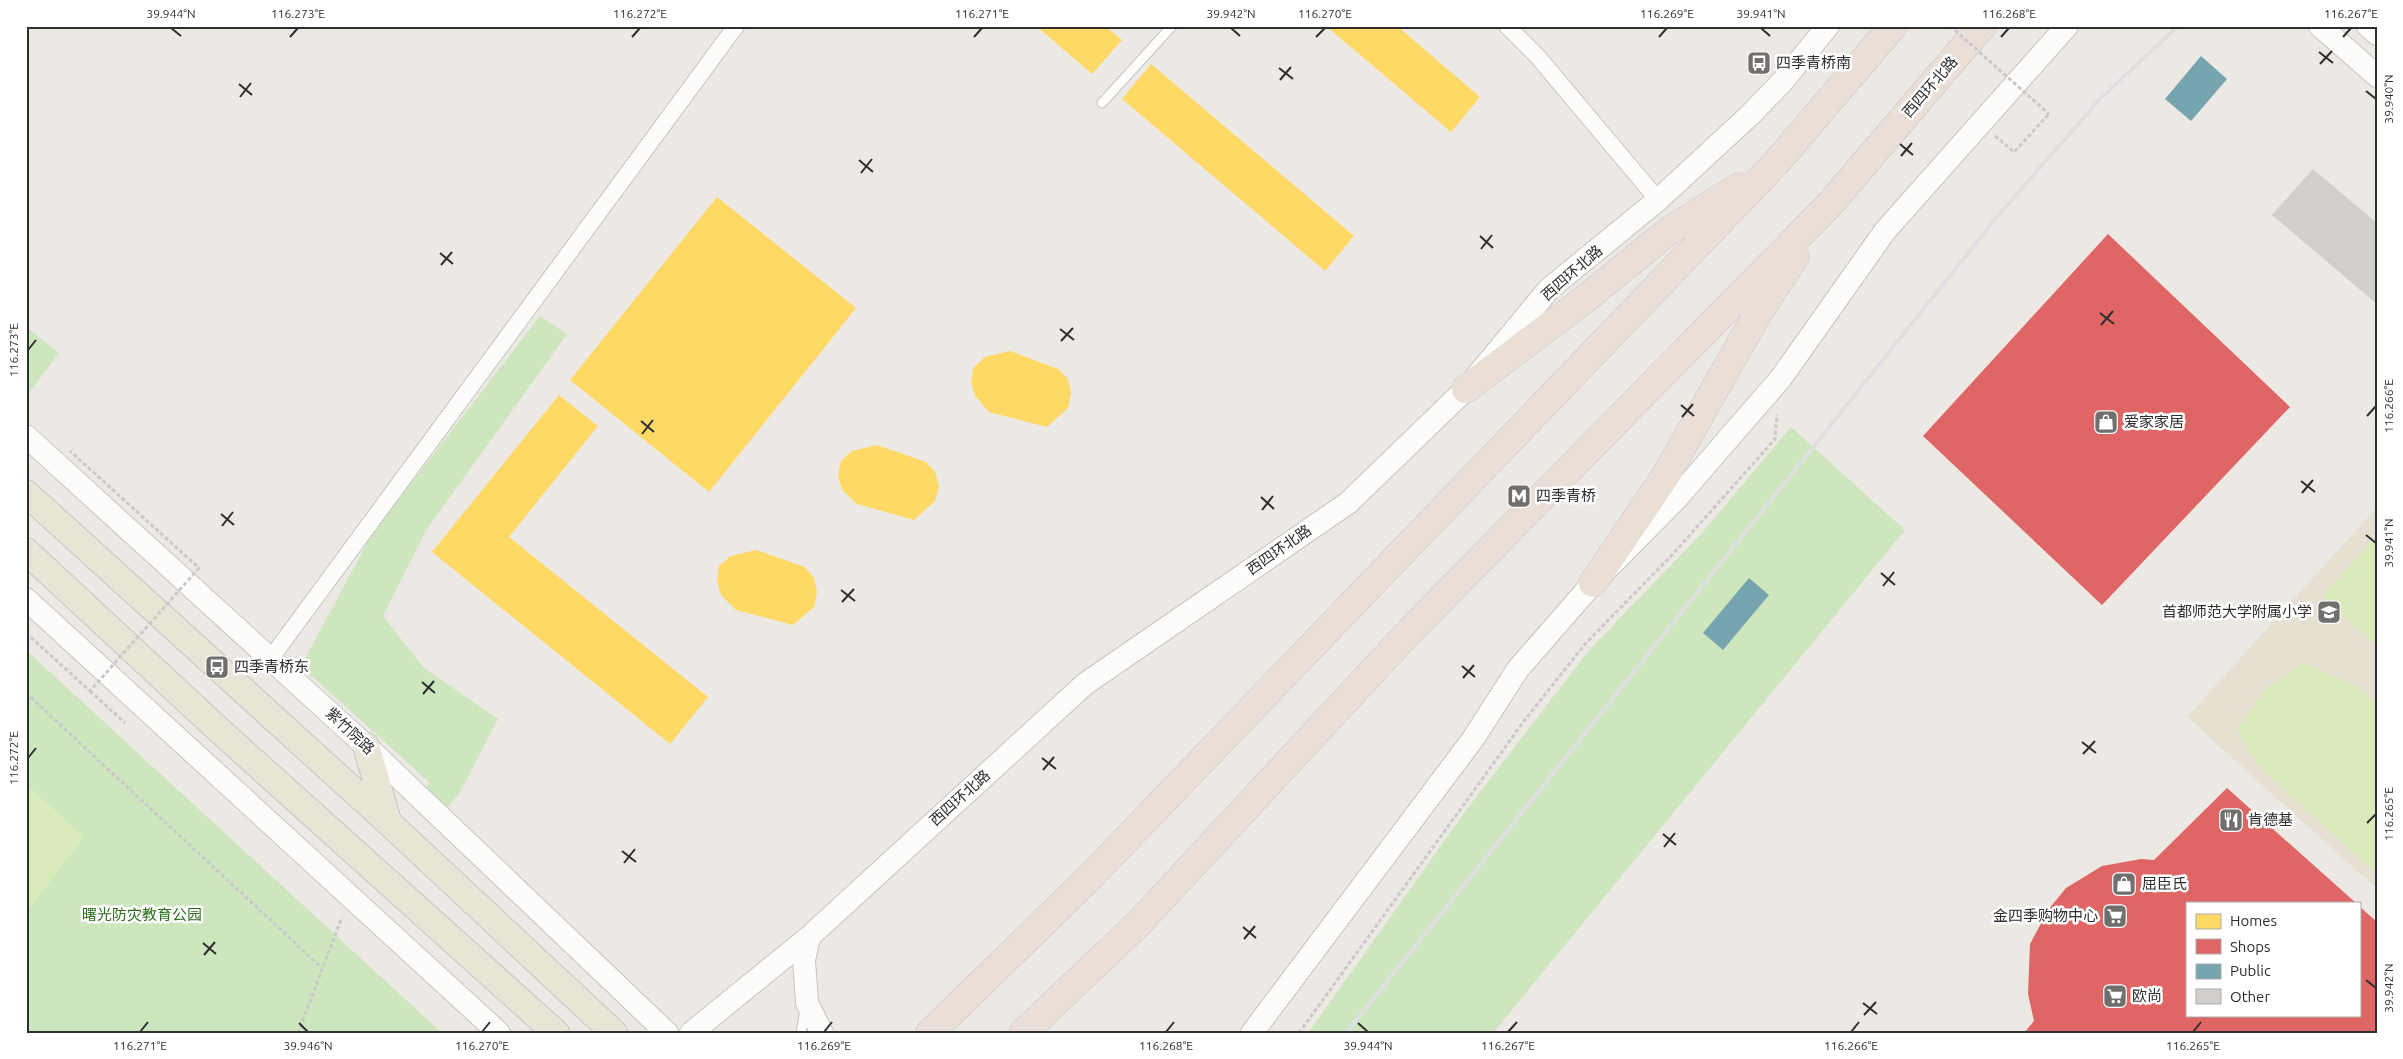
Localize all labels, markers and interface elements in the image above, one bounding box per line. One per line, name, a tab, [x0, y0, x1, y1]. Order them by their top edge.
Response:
text: 39.944°N	[146, 7, 196, 20]
text: 116.273°E	[271, 7, 325, 20]
text: 116.272°E	[613, 7, 667, 20]
text: 116.271°E	[955, 7, 1009, 20]
text: 39.942°N	[1206, 7, 1256, 20]
text: 116.270°E	[1298, 7, 1352, 20]
text: 116.269°E	[1640, 7, 1694, 20]
text: 39.941°N	[1736, 7, 1786, 20]
text: 116.268°E	[1982, 7, 2036, 20]
text: 116.267°E	[2324, 7, 2378, 20]
bus stop icon: 四季青桥南	[1746, 50, 1772, 76]
street label: 西四环北路	[1899, 53, 1961, 121]
place label: 四季青桥南	[1776, 54, 1851, 71]
text: 39.940°N	[2382, 74, 2395, 124]
street label: 西四环北路	[1538, 242, 1606, 304]
text: 116.273°E	[7, 323, 20, 377]
text: 116.266°E	[2382, 379, 2395, 433]
shop icon: 爱家家居	[2093, 409, 2119, 435]
place label: 爱家家居	[2124, 413, 2184, 430]
metro station icon: 四季青桥	[1506, 483, 1532, 509]
place label: 四季青桥	[1536, 487, 1596, 504]
text: 39.941°N	[2382, 518, 2395, 568]
street label: 西四环北路	[1243, 521, 1314, 578]
school or university icon: 首都师范大学附属小学	[2316, 599, 2342, 625]
place label: 首都师范大学附属小学	[2162, 603, 2312, 620]
bus stop icon: 四季青桥东	[204, 654, 230, 680]
place label: 四季青桥东	[234, 658, 309, 675]
street label: 紫竹院路	[323, 704, 378, 757]
text: 116.272°E	[7, 731, 20, 785]
street label: 西四环北路	[926, 766, 993, 829]
text: 116.265°E	[2382, 787, 2395, 841]
restaurant icon: 肯德基	[2218, 807, 2244, 833]
place label: 肯德基	[2248, 811, 2293, 828]
shop icon: 屈臣氏	[2111, 871, 2137, 897]
place label: 屈臣氏	[2142, 875, 2187, 892]
legend	[2186, 902, 2360, 1016]
supermarket icon: 金四季购物中心	[2102, 903, 2128, 929]
park label: 曙光防灾教育公园	[82, 906, 202, 923]
place label: 金四季购物中心	[1993, 907, 2098, 924]
text: Homes	[2230, 912, 2277, 929]
text: Shops	[2230, 938, 2271, 955]
text: Public	[2230, 962, 2271, 979]
text: 39.942°N	[2382, 963, 2395, 1013]
supermarket icon: 欧尚	[2102, 983, 2128, 1009]
place label: 欧尚	[2132, 987, 2162, 1004]
text: Other	[2230, 988, 2270, 1005]
text: 116.271°E	[113, 1039, 167, 1052]
text: 39.946°N	[283, 1039, 333, 1052]
text: 116.270°E	[455, 1039, 509, 1052]
text: 116.269°E	[797, 1039, 851, 1052]
text: 116.268°E	[1139, 1039, 1193, 1052]
text: 39.944°N	[1343, 1039, 1393, 1052]
text: 116.267°E	[1481, 1039, 1535, 1052]
text: 116.266°E	[1824, 1039, 1878, 1052]
text: 116.265°E	[2166, 1039, 2220, 1052]

